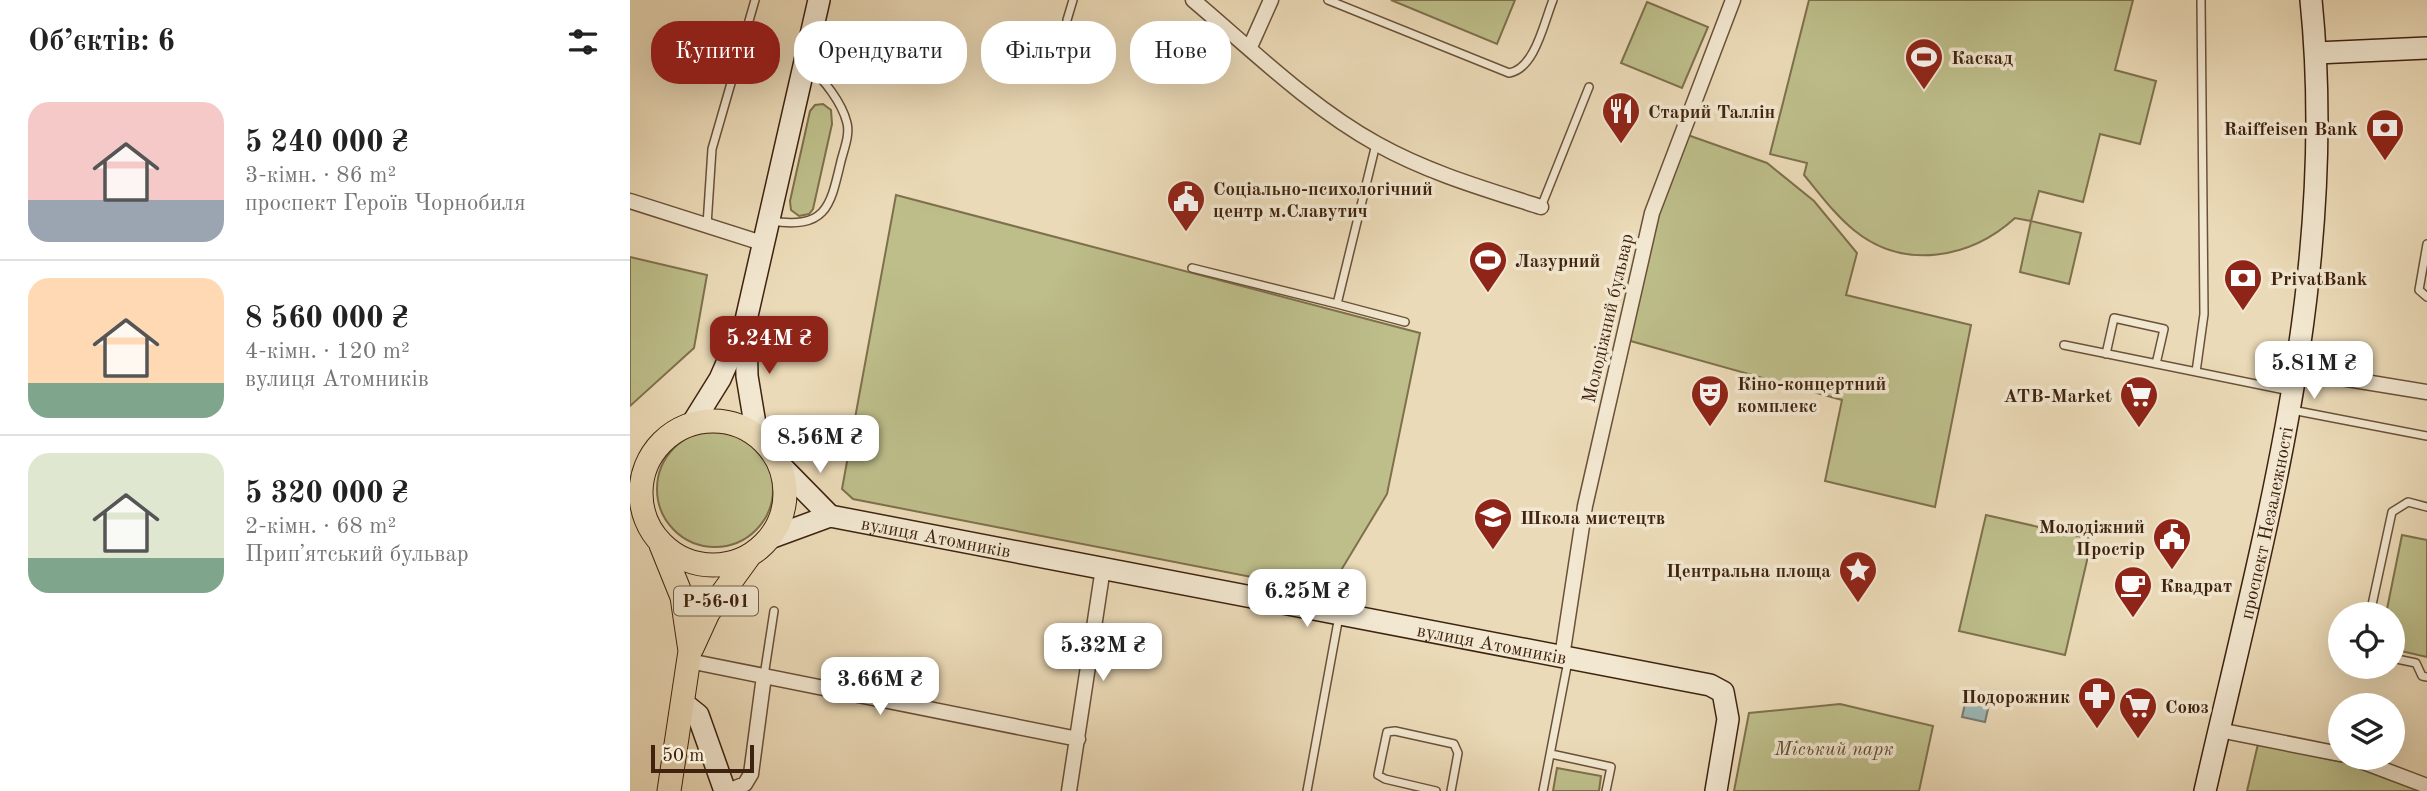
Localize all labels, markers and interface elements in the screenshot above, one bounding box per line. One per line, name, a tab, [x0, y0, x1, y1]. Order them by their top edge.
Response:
chip: Купити	[651, 21, 780, 84]
chip: Орендувати	[794, 21, 967, 84]
chip: Фільтри	[981, 21, 1116, 84]
chip: Нове	[1130, 21, 1231, 84]
icon: filters	[564, 23, 602, 61]
text: Об’єктів: 6	[28, 27, 175, 57]
sports icon: Каскад	[1903, 36, 1945, 91]
place label: Каскад	[1951, 50, 2013, 69]
restaurant icon: Старий Таллін	[1600, 90, 1642, 145]
place label: Старий Таллін	[1648, 104, 1775, 123]
bank icon: Raiffeisen Bank	[2364, 107, 2406, 162]
place label: Raiffeisen Bank	[2224, 121, 2358, 140]
text: 5 240 000 ₴	[245, 128, 409, 158]
icon: home	[84, 130, 168, 214]
text: 3-кімн. · 86 m²	[245, 164, 396, 187]
public building icon: Соціально-психологічний центр м.Славутич	[1165, 178, 1207, 233]
place label: Соціально-психологічний центр м.Славутич	[1213, 181, 1433, 222]
text: проспект Героїв Чорнобиля	[245, 192, 526, 215]
street label: Молодіжний бульвар	[1581, 232, 1638, 405]
sports icon: Лазурний	[1467, 239, 1509, 294]
place label: Лазурний	[1515, 253, 1601, 272]
bank icon: PrivatBank	[2222, 257, 2264, 312]
place label: PrivatBank	[2270, 271, 2368, 290]
text: 8 560 000 ₴	[245, 304, 409, 334]
icon: home	[84, 306, 168, 390]
pin: 5.24M ₴	[704, 316, 834, 376]
text: 5.24M ₴	[726, 327, 812, 350]
text: 4-кімн. · 120 m²	[245, 340, 410, 363]
pin: 5.81M ₴	[2249, 342, 2379, 401]
text: 5.81M ₴	[2271, 352, 2357, 375]
text: вулиця Атомників	[245, 368, 429, 391]
theatre icon: Кіно-концертний комплекс	[1689, 373, 1731, 428]
supermarket icon: ATB-Market	[2118, 374, 2160, 429]
place label: Кіно-концертний комплекс	[1737, 376, 1887, 417]
place label: ATB-Market	[2004, 388, 2112, 407]
pin: 8.56M ₴	[755, 416, 885, 475]
street label: проспект Незалежності	[2238, 425, 2298, 622]
text: 8.56M ₴	[777, 426, 863, 449]
text: 5 320 000 ₴	[245, 479, 409, 509]
icon: home	[84, 481, 168, 565]
school or university icon: Школа мистецтв	[1472, 496, 1514, 551]
place label: Школа мистецтв	[1520, 510, 1665, 529]
text: 2-кімн. · 68 m²	[245, 515, 396, 538]
street label: вулиця Атомників	[859, 515, 1012, 563]
public building icon: Молодіжний Простір	[2151, 516, 2193, 571]
place label: Молодіжний Простір	[2039, 519, 2145, 560]
text: Припʼятський бульвар	[245, 543, 469, 566]
place icon: Центральна площа	[1837, 549, 1879, 604]
place label: Центральна площа	[1666, 563, 1831, 582]
cafe icon: Квадрат	[2112, 564, 2154, 619]
pin: 6.25M ₴	[1242, 570, 1372, 629]
place label: Квадрат	[2160, 578, 2232, 597]
text: 6.25M ₴	[1264, 580, 1350, 603]
road number: Р-56-01	[674, 586, 758, 616]
map controls	[2328, 602, 2405, 770]
button: locate	[2328, 602, 2405, 679]
street label: вулиця Атомників	[1415, 622, 1568, 669]
pin: 5.32M ₴	[1038, 624, 1168, 683]
text: 5.32M ₴	[1060, 634, 1146, 657]
pin: 3.66M ₴	[815, 658, 945, 717]
text: 3.66M ₴	[837, 668, 923, 691]
pharmacy icon: Подорожник	[2076, 675, 2118, 730]
supermarket icon: Союз	[2117, 685, 2159, 740]
place label: Подорожник	[1961, 689, 2070, 708]
button: layers	[2328, 693, 2405, 770]
place label: Союз	[2165, 699, 2209, 718]
park label: Міський парк	[1773, 741, 1894, 760]
scale bar	[651, 742, 754, 774]
text: 50 m	[662, 747, 704, 766]

